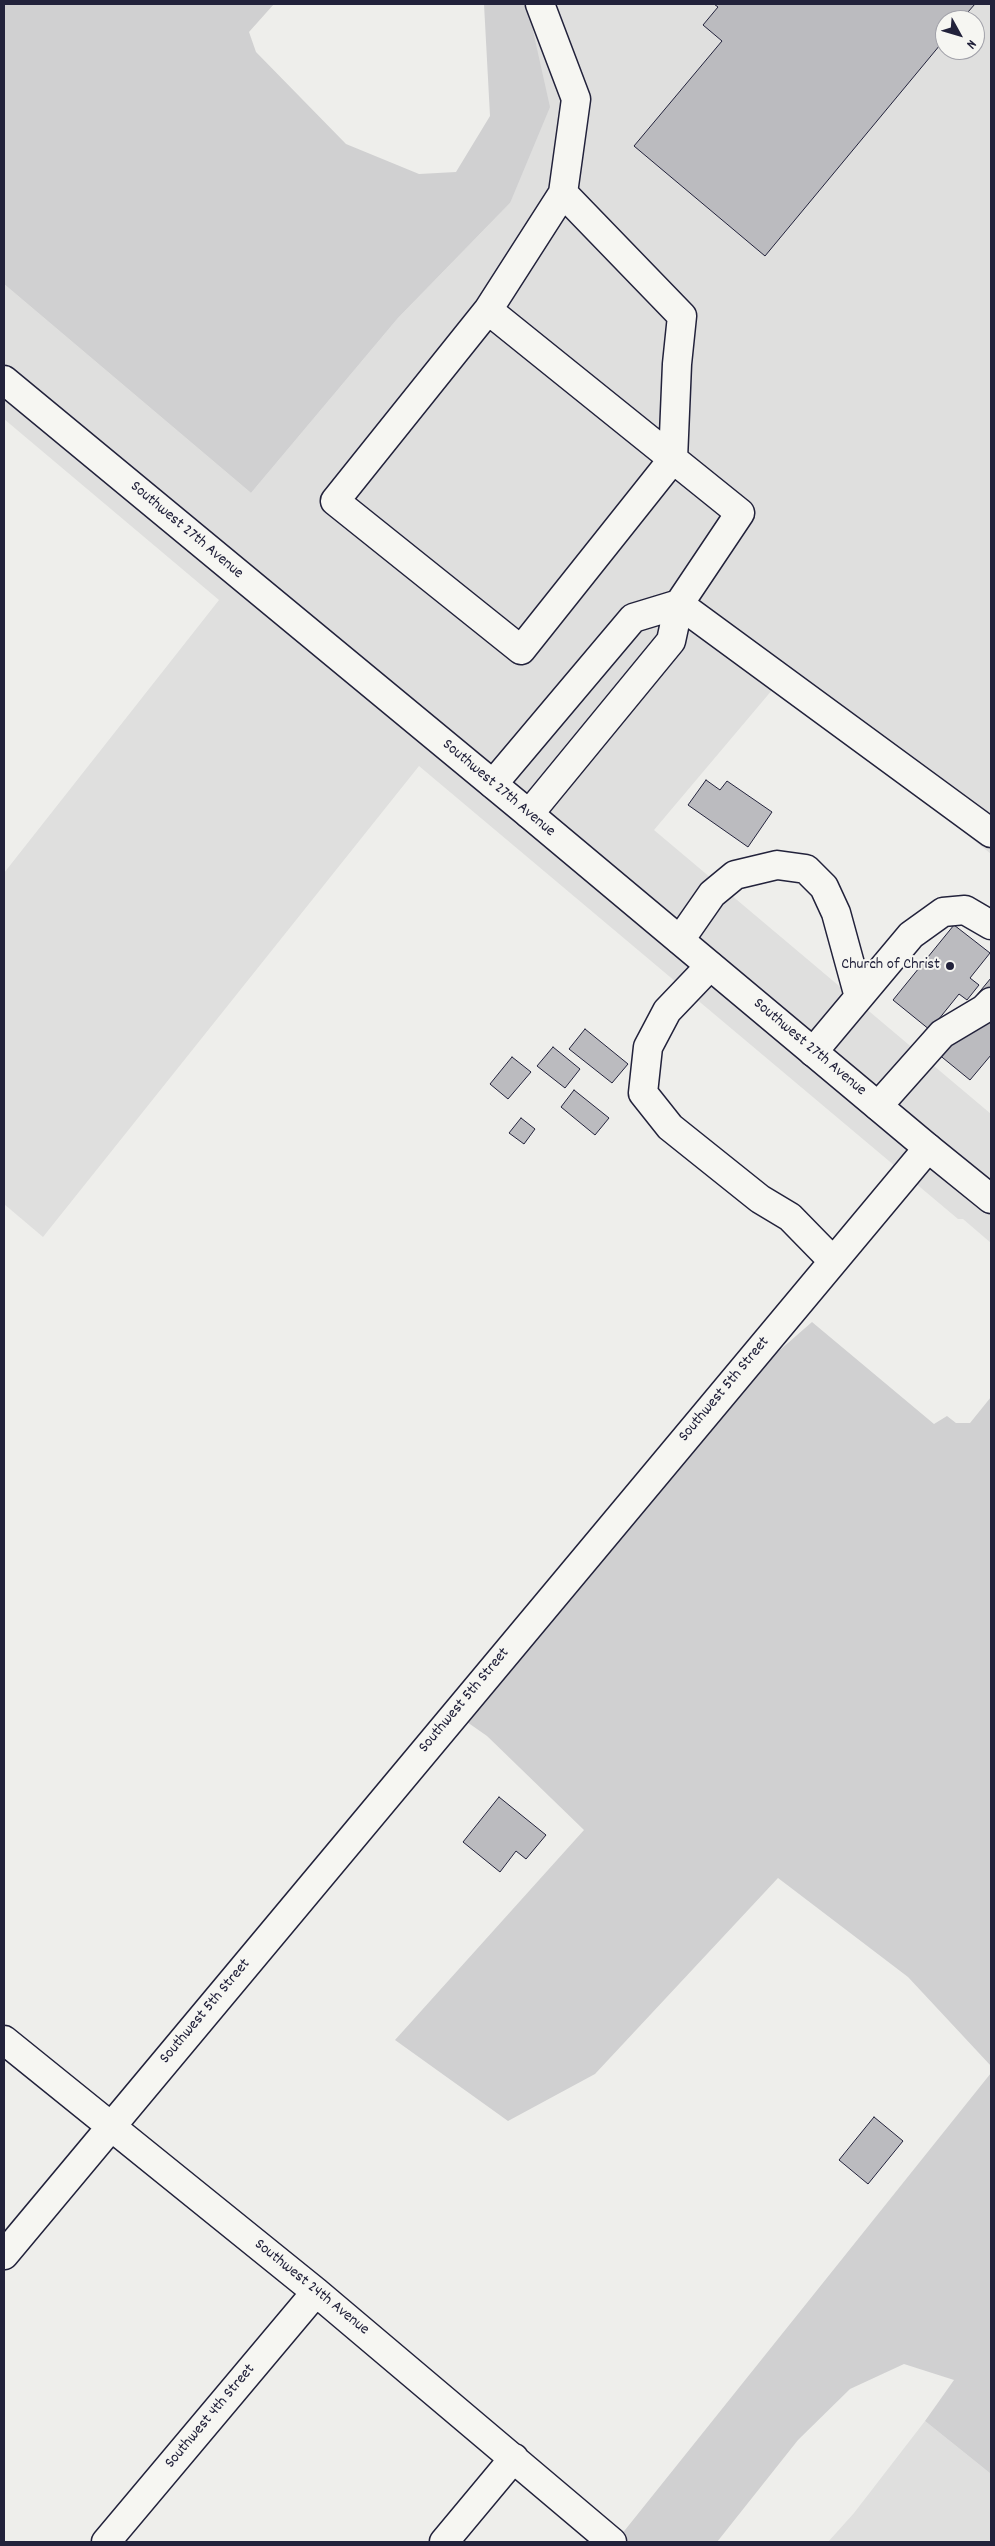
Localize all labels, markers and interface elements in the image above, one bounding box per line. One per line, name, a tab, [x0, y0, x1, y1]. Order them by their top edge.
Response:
north arrow	[935, 10, 985, 60]
text: N	[961, 35, 981, 53]
street label: Southwest 27th Avenue	[126, 478, 246, 584]
street label: Southwest 27th Avenue	[438, 736, 558, 842]
place label: Church of Christ	[841, 956, 940, 976]
marker: Church of Christ	[944, 960, 956, 972]
street label: Southwest 27th Avenue	[749, 995, 869, 1101]
street label: Southwest 5th Street	[675, 1334, 775, 1446]
street label: Southwest 5th Street	[415, 1645, 515, 1757]
street label: Southwest 5th Street	[156, 1956, 256, 2068]
street label: Southwest 24th Avenue	[250, 2236, 372, 2340]
street label: Southwest 4th Street	[162, 2361, 260, 2473]

